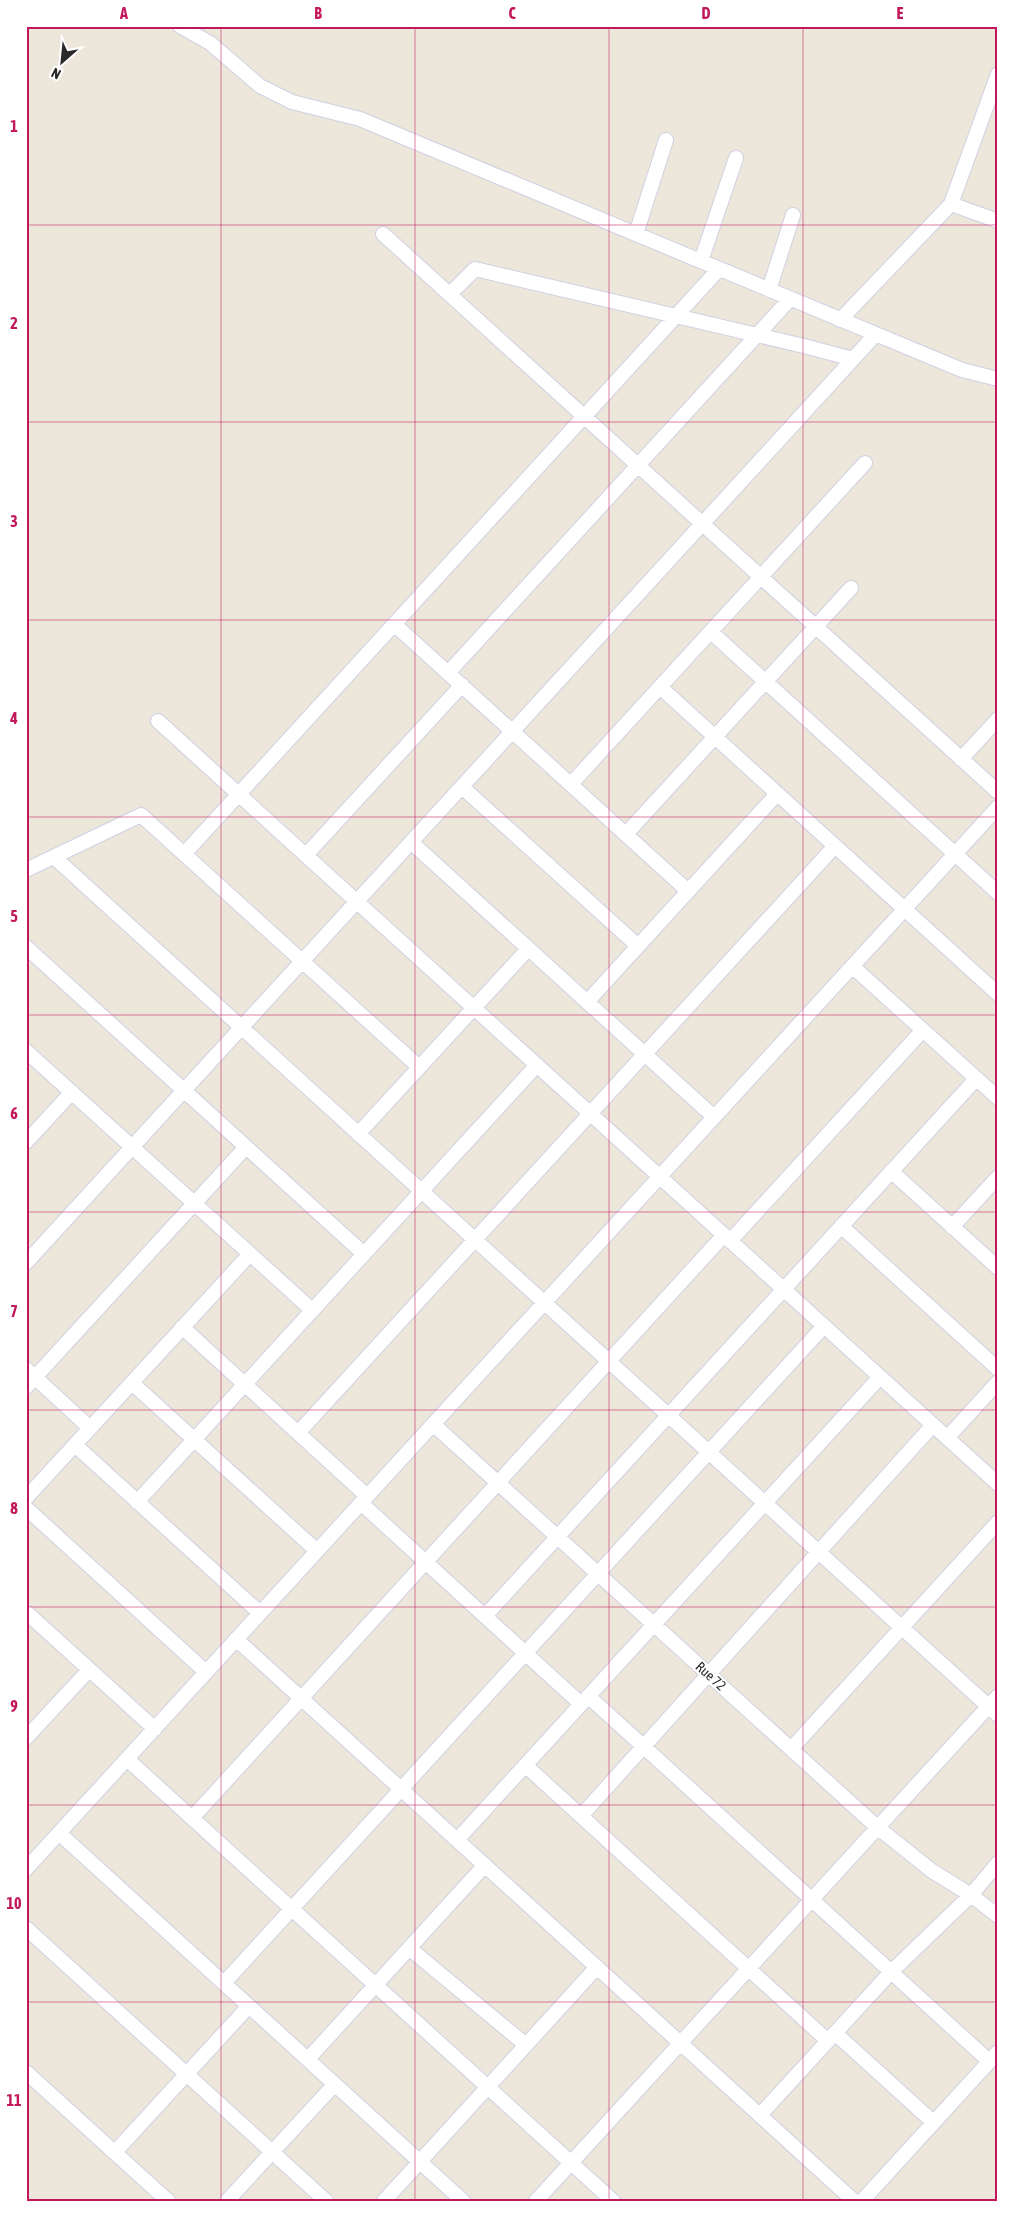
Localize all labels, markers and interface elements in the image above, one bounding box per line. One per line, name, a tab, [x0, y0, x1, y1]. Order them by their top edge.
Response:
text: A	[119, 4, 128, 22]
text: B	[314, 4, 322, 22]
text: C	[508, 4, 516, 22]
text: D	[702, 4, 711, 22]
text: E	[897, 4, 904, 22]
north arrow	[38, 38, 88, 88]
text: N	[49, 65, 63, 83]
text: 1	[10, 117, 18, 135]
text: 2	[10, 314, 18, 332]
text: 3	[10, 512, 18, 530]
text: 4	[9, 709, 18, 727]
text: 5	[10, 907, 18, 925]
text: 6	[10, 1104, 18, 1122]
text: 7	[10, 1302, 18, 1320]
text: 8	[10, 1499, 18, 1517]
street label: Rue 72	[693, 1658, 729, 1694]
text: 9	[10, 1697, 18, 1715]
text: 10	[6, 1894, 22, 1912]
text: 11	[6, 2091, 22, 2109]

